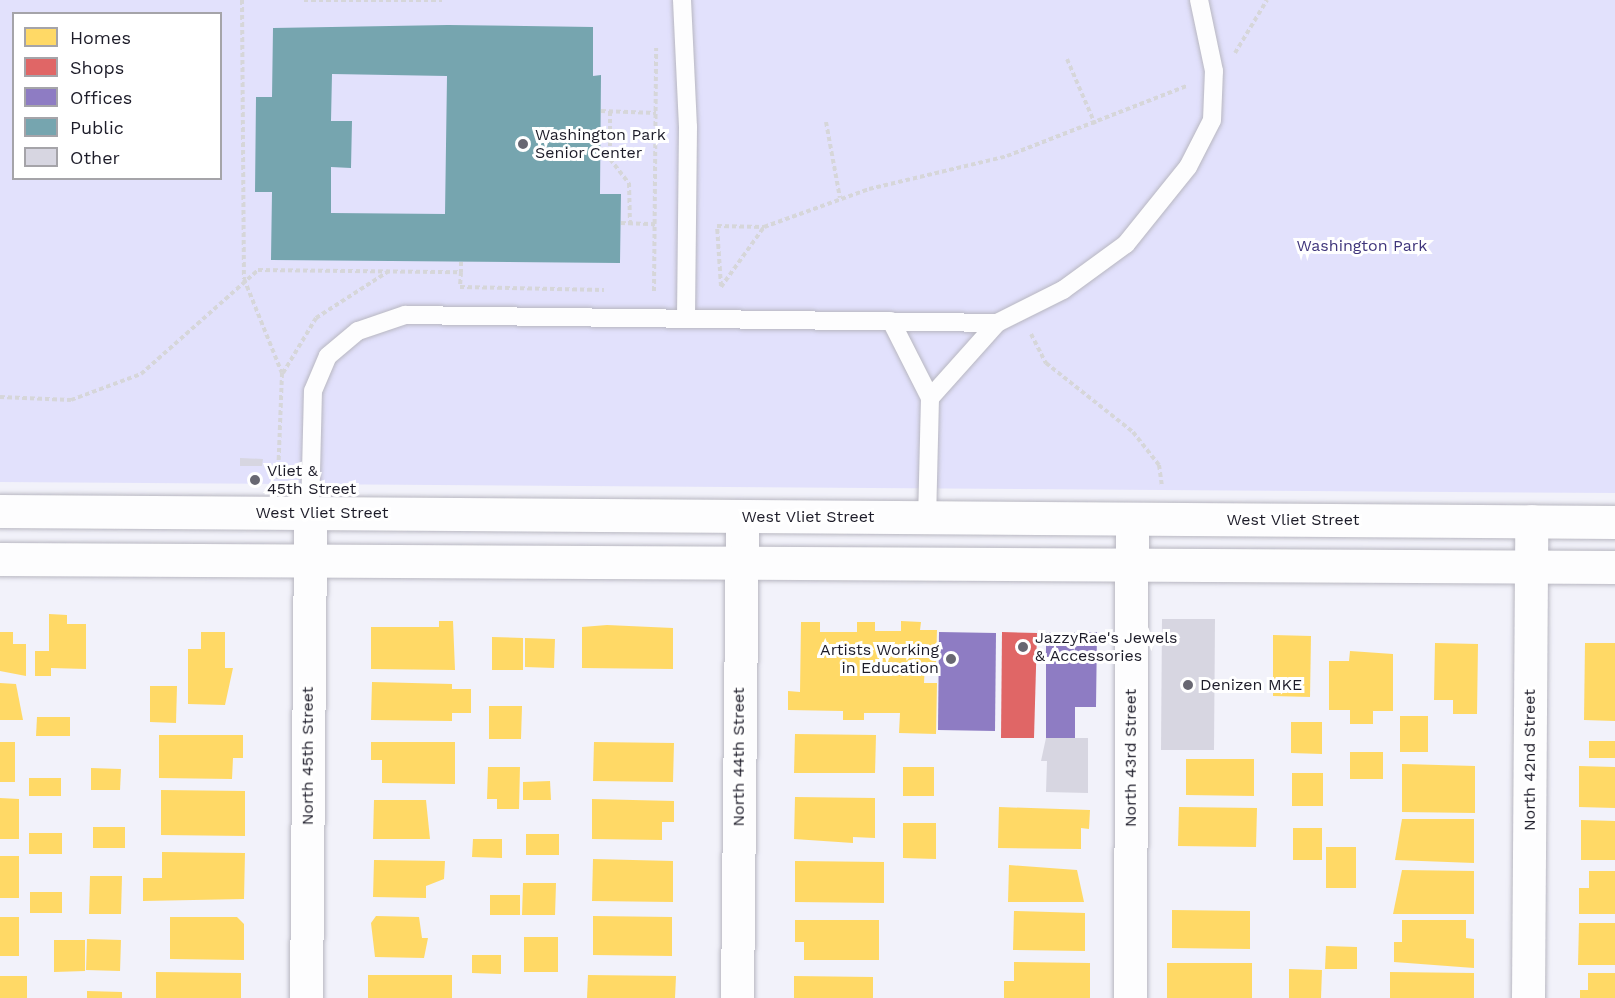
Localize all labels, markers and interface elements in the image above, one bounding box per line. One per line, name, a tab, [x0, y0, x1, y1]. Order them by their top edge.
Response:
legend	[12, 12, 222, 180]
text: Homes	[70, 27, 131, 48]
text: Shops	[70, 57, 124, 78]
text: Offices	[70, 87, 132, 108]
text: Public	[70, 117, 124, 138]
place label: Washington Park Senior Center	[535, 125, 666, 163]
marker: Washington Park Senior Center	[516, 137, 530, 151]
text: Other	[70, 147, 120, 168]
park label: Washington Park	[1297, 236, 1427, 256]
place label: Vliet & 45th Street	[267, 461, 356, 499]
marker: Vliet & 45th Street	[248, 473, 262, 487]
street label: West Vliet Street	[255, 503, 389, 523]
street label: West Vliet Street	[741, 507, 875, 527]
street label: West Vliet Street	[1226, 510, 1360, 530]
place label: JazzyRae's Jewels & Accessories	[1035, 628, 1178, 666]
place label: Artists Working in Education	[820, 640, 939, 678]
marker: JazzyRae's Jewels & Accessories	[1016, 640, 1030, 654]
marker: Artists Working in Education	[944, 652, 958, 666]
place label: Denizen MKE	[1200, 675, 1302, 695]
marker: Denizen MKE	[1181, 678, 1195, 692]
street label: North 45th Street	[298, 687, 318, 825]
street label: North 44th Street	[729, 687, 749, 827]
street label: North 43rd Street	[1121, 689, 1141, 827]
street label: North 42nd Street	[1520, 689, 1540, 831]

